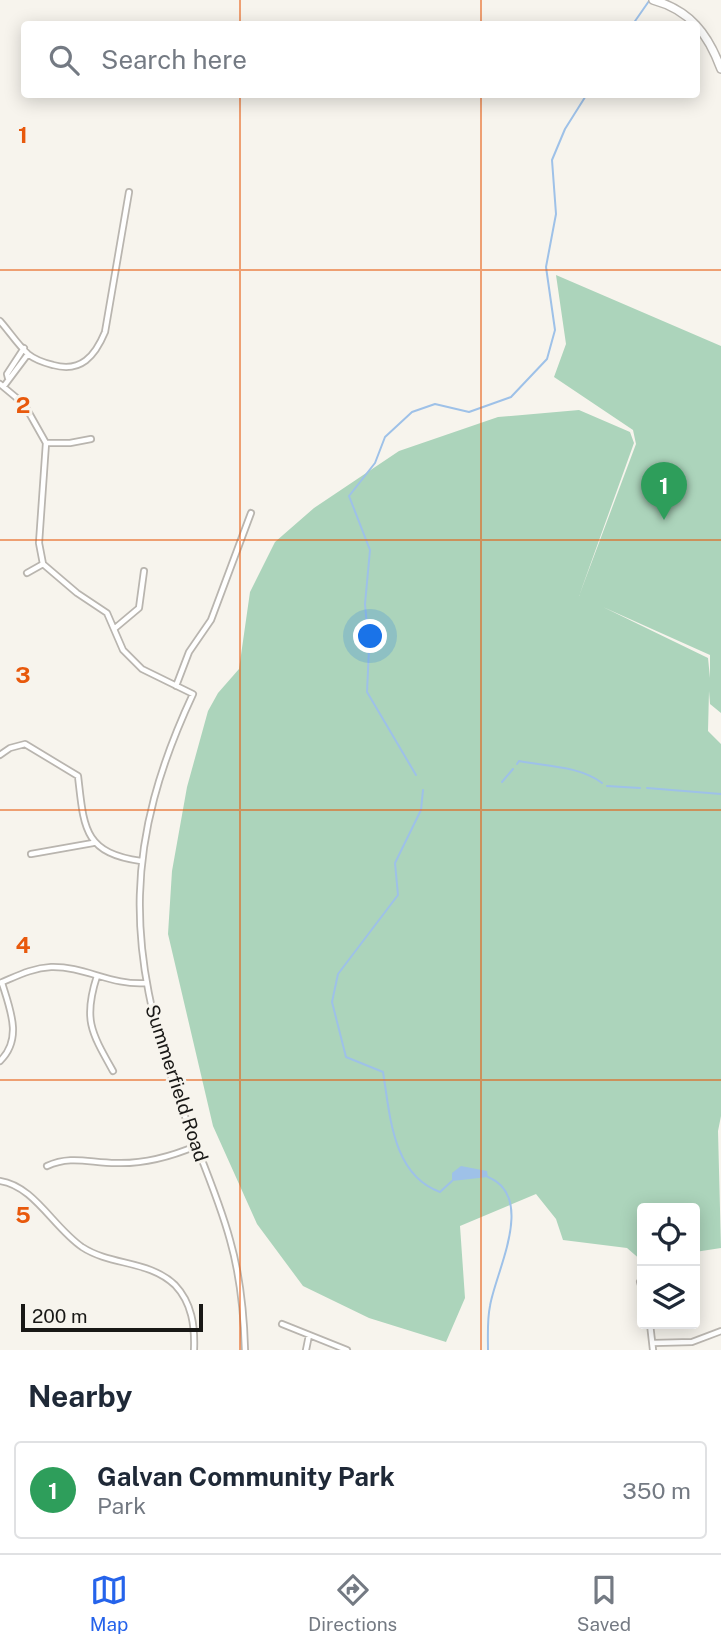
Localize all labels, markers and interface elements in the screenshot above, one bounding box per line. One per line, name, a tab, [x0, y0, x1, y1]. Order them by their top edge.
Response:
search box	[21, 21, 700, 98]
icon: search	[45, 41, 83, 79]
text: Search here	[101, 44, 247, 75]
text: 1	[18, 121, 28, 148]
text: 2	[16, 391, 30, 418]
pin: 1	[641, 462, 687, 520]
your location	[353, 619, 387, 653]
text: 3	[15, 661, 31, 688]
text: 4	[15, 931, 31, 958]
street label: Summerfield Road	[141, 1002, 213, 1164]
text: 5	[15, 1201, 31, 1228]
map controls	[637, 1203, 700, 1329]
button: locate	[637, 1203, 700, 1266]
button: layers	[637, 1266, 700, 1329]
scale bar	[21, 1301, 203, 1333]
text: 200 m	[32, 1305, 88, 1327]
text: Nearby	[28, 1378, 132, 1414]
text: Galvan Community Park	[97, 1461, 395, 1492]
text: 1	[48, 1477, 58, 1504]
text: 350 m	[622, 1477, 691, 1504]
text: Park	[97, 1492, 146, 1519]
tab: Map	[90, 1571, 128, 1635]
tab: Directions	[308, 1571, 397, 1635]
tab: Saved	[577, 1571, 631, 1635]

